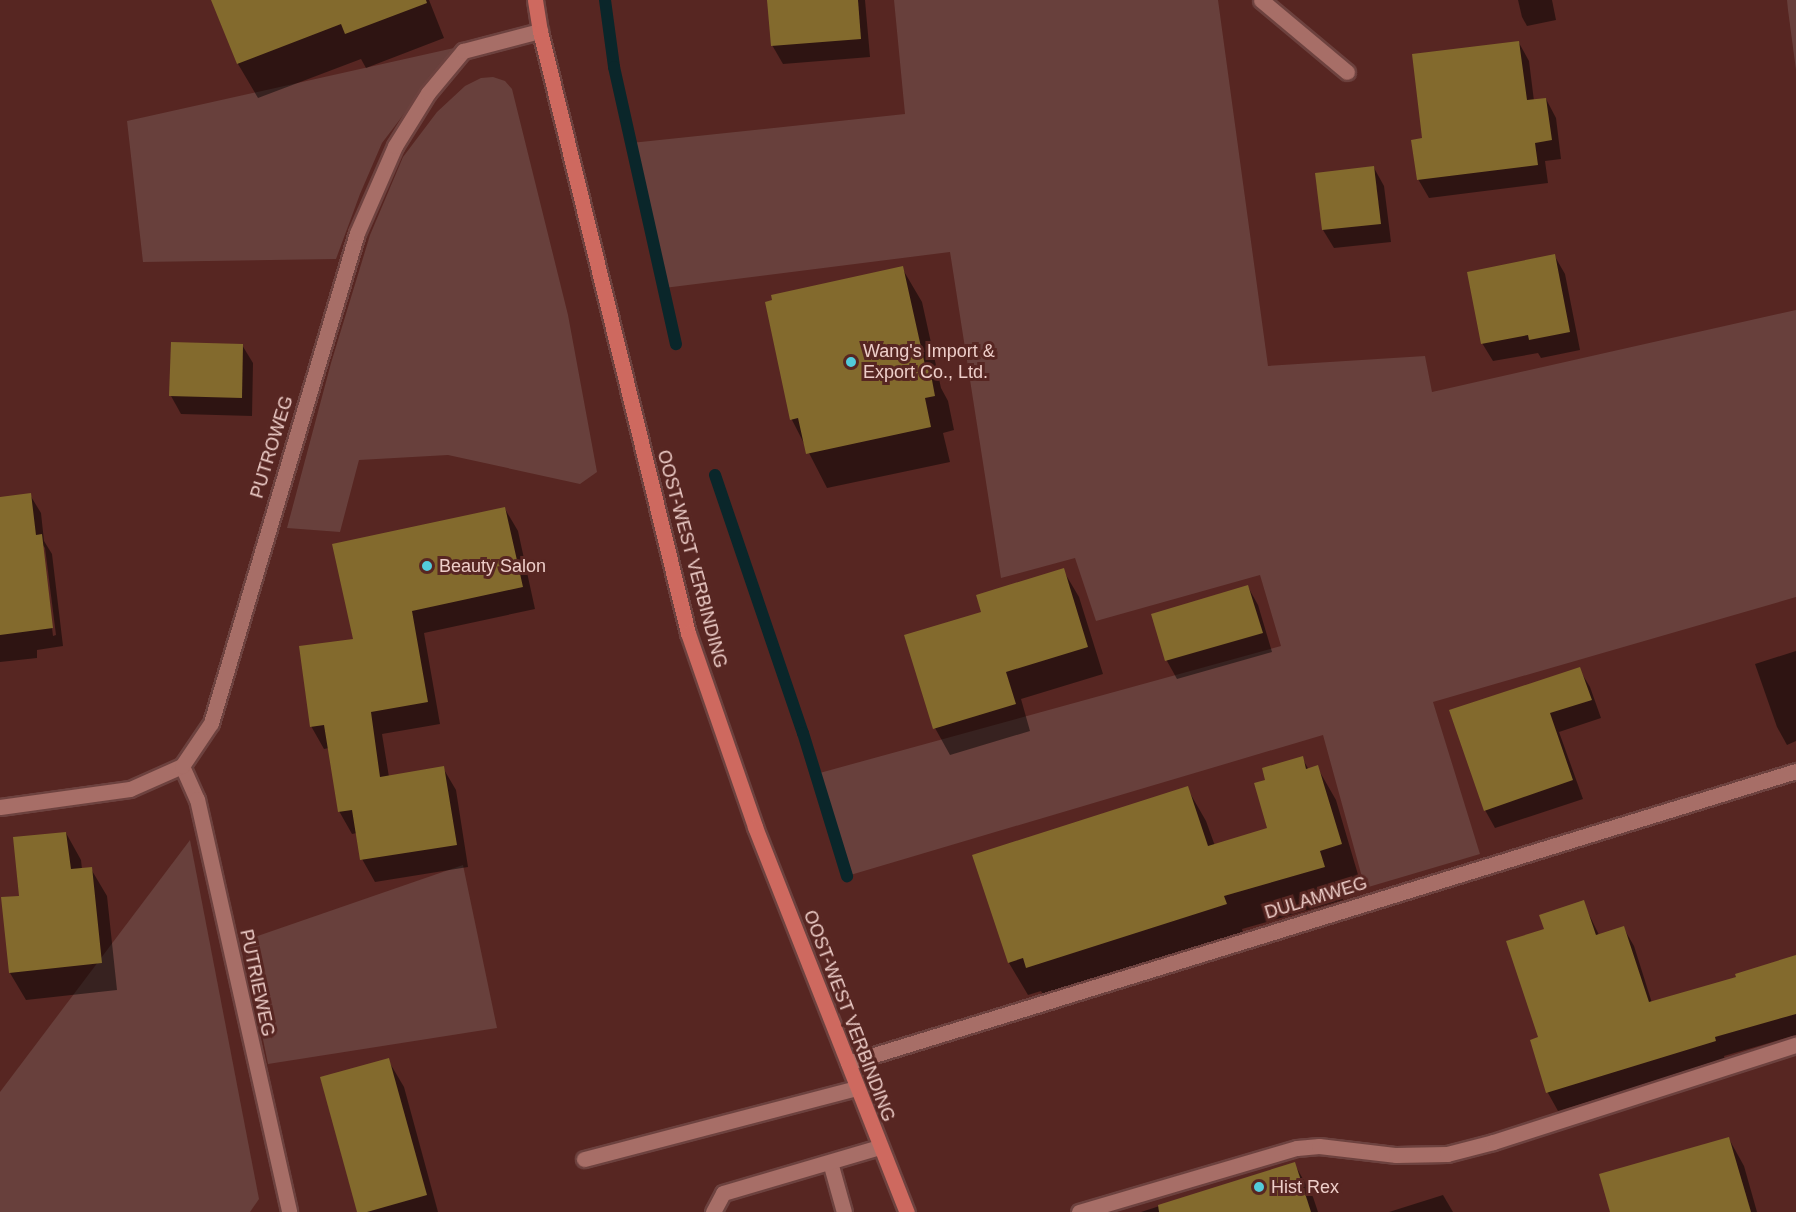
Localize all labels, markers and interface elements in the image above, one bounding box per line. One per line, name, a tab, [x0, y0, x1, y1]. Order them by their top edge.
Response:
place label: Wang's Import & Export Co., Ltd.	[863, 341, 995, 384]
marker: Wang's Import & Export Co., Ltd.	[844, 355, 858, 369]
street label: PUTROWEG	[246, 393, 298, 501]
street label: OOST-WEST VERBINDING	[652, 448, 732, 670]
place label: Beauty Salon	[439, 555, 546, 577]
marker: Beauty Salon	[420, 559, 434, 573]
street label: DULAMWEG	[1262, 872, 1370, 924]
street label: OOST-WEST VERBINDING	[799, 907, 899, 1125]
street label: PUTRIEWEG	[235, 927, 279, 1039]
place label: Hist Rex	[1271, 1176, 1339, 1198]
marker: Hist Rex	[1252, 1180, 1266, 1194]

